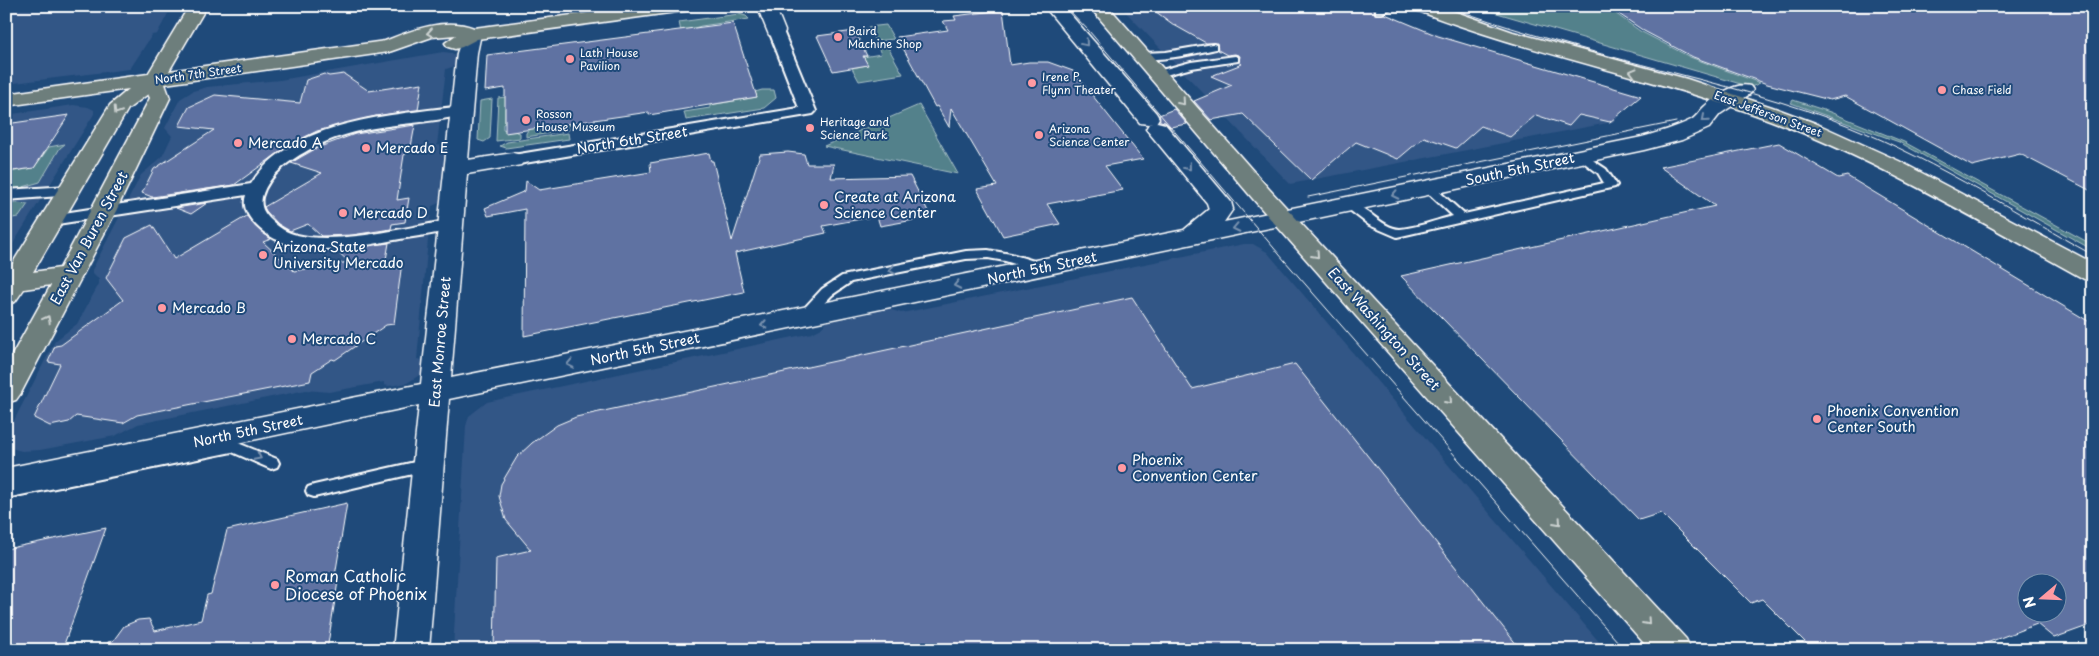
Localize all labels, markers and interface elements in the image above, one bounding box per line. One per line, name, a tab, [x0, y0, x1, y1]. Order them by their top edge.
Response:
place label: Baird Machine Shop	[848, 22, 922, 52]
one-way arrow	[426, 27, 434, 38]
marker: Baird Machine Shop	[832, 31, 844, 43]
one-way arrow	[1080, 37, 1089, 46]
place label: Lath House Pavilion	[580, 44, 639, 74]
marker: Lath House Pavilion	[564, 53, 576, 65]
street label: North 7th Street	[154, 59, 243, 88]
place label: Irene P. Flynn Theater	[1042, 68, 1117, 98]
one-way arrow	[1630, 68, 1638, 78]
marker: Irene P. Flynn Theater	[1026, 77, 1038, 89]
place label: Chase Field	[1952, 81, 2012, 98]
marker: Chase Field	[1936, 84, 1948, 96]
street label: East Jefferson Street	[1712, 86, 1825, 141]
one-way arrow	[1176, 96, 1185, 105]
place label: Rosson House Museum	[536, 105, 615, 135]
one-way arrow	[113, 106, 123, 115]
place label: Heritage and Science Park	[820, 113, 889, 143]
one-way arrow	[1701, 113, 1710, 122]
marker: Rosson House Museum	[520, 114, 532, 126]
street label: North 6th Street	[575, 120, 689, 159]
place label: Arizona Science Center	[1049, 120, 1130, 150]
marker: Heritage and Science Park	[804, 122, 816, 134]
marker: Arizona Science Center	[1033, 129, 1045, 141]
place label: Mercado A	[248, 132, 323, 153]
marker: Mercado A	[232, 137, 244, 149]
place label: Mercado E	[376, 137, 449, 158]
marker: Mercado E	[360, 142, 372, 154]
street label: South 5th Street	[1463, 147, 1577, 190]
one-way arrow	[1183, 161, 1192, 170]
street label: East Van Buren Street	[45, 167, 133, 308]
place label: Create at Arizona Science Center	[834, 186, 956, 223]
one-way arrow	[1391, 189, 1400, 200]
marker: Create at Arizona Science Center	[818, 199, 830, 211]
place label: Mercado D	[353, 202, 428, 223]
marker: Mercado D	[337, 207, 349, 219]
one-way arrow	[1232, 222, 1241, 233]
place label: Arizona State University Mercado	[273, 236, 404, 273]
street label: North 5th Street	[985, 246, 1099, 289]
marker: Arizona State University Mercado	[257, 249, 269, 261]
one-way arrow	[1310, 249, 1319, 258]
street label: East Washington Street	[1323, 263, 1446, 395]
one-way arrow	[888, 264, 896, 275]
street label: East Monroe Street	[423, 275, 456, 408]
one-way arrow	[953, 280, 961, 290]
place label: Mercado B	[172, 297, 246, 318]
marker: Mercado B	[156, 302, 168, 314]
one-way arrow	[40, 315, 50, 324]
one-way arrow	[759, 319, 768, 330]
street label: North 5th Street	[588, 327, 702, 370]
place label: Mercado C	[302, 328, 376, 349]
marker: Mercado C	[286, 333, 298, 345]
one-way arrow	[566, 358, 574, 369]
one-way arrow	[1443, 395, 1452, 404]
place label: Phoenix Convention Center South	[1827, 400, 1959, 437]
street label: North 5th Street	[191, 409, 305, 452]
marker: Phoenix Convention Center South	[1811, 413, 1823, 425]
place label: Phoenix Convention Center	[1132, 449, 1258, 486]
one-way arrow	[253, 451, 262, 461]
marker: Phoenix Convention Center	[1116, 462, 1128, 474]
one-way arrow	[1552, 516, 1561, 525]
place label: Roman Catholic Diocese of Phoenix	[285, 563, 427, 605]
north arrow	[2016, 574, 2066, 624]
marker: Roman Catholic Diocese of Phoenix	[269, 579, 281, 591]
text: N	[2018, 594, 2041, 611]
one-way arrow	[1642, 616, 1651, 625]

